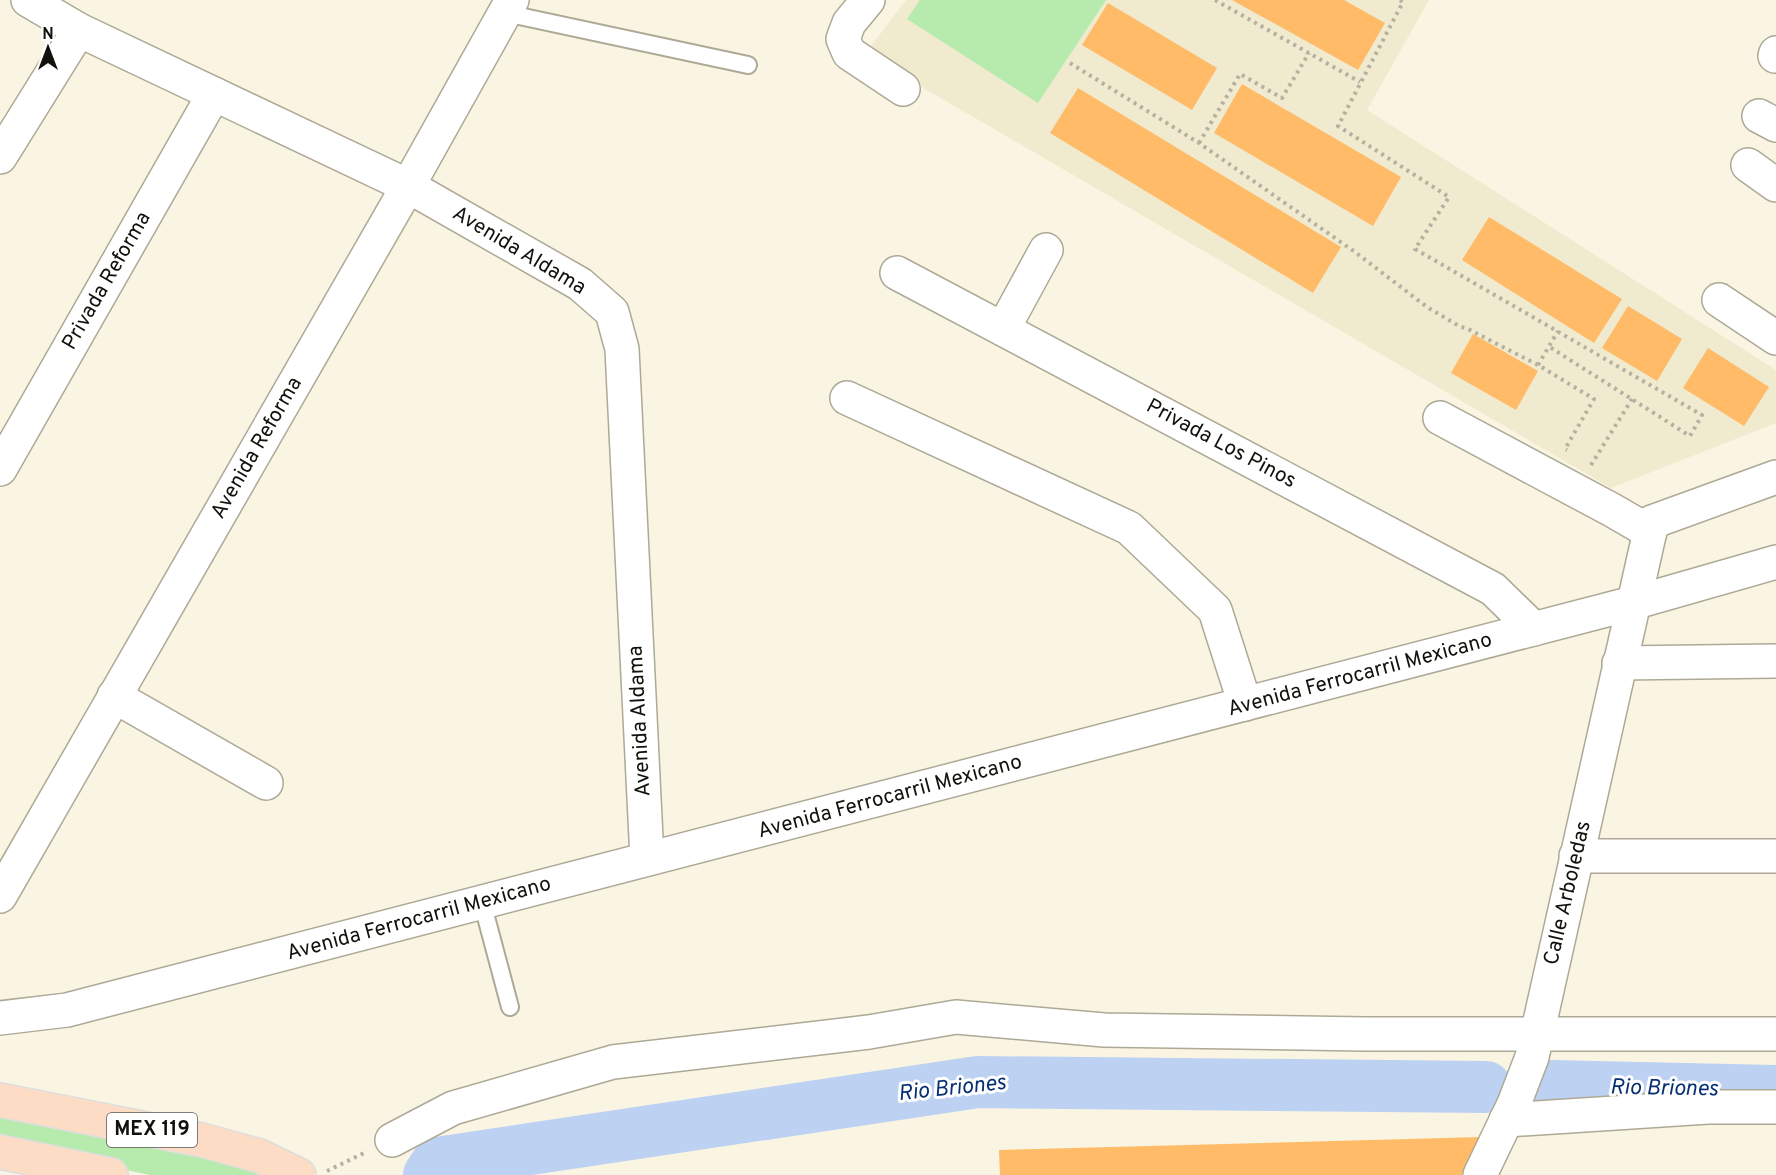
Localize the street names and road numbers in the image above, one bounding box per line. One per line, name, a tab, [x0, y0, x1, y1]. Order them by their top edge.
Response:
street label: Avenida Aldama	[447, 200, 591, 302]
street label: Privada Reforma	[56, 207, 158, 355]
street label: Avenida Reforma	[205, 372, 309, 524]
street label: Privada Los Pinos	[1141, 393, 1301, 495]
street label: Avenida Ferrocarril Mexicano	[1225, 627, 1495, 723]
street label: Avenida Aldama	[623, 645, 657, 797]
street label: Avenida Ferrocarril Mexicano	[755, 749, 1025, 845]
street label: Calle Arboledas	[1538, 818, 1598, 968]
street label: Avenida Ferrocarril Mexicano	[284, 871, 554, 967]
road number: MEX 119	[107, 1113, 197, 1147]

